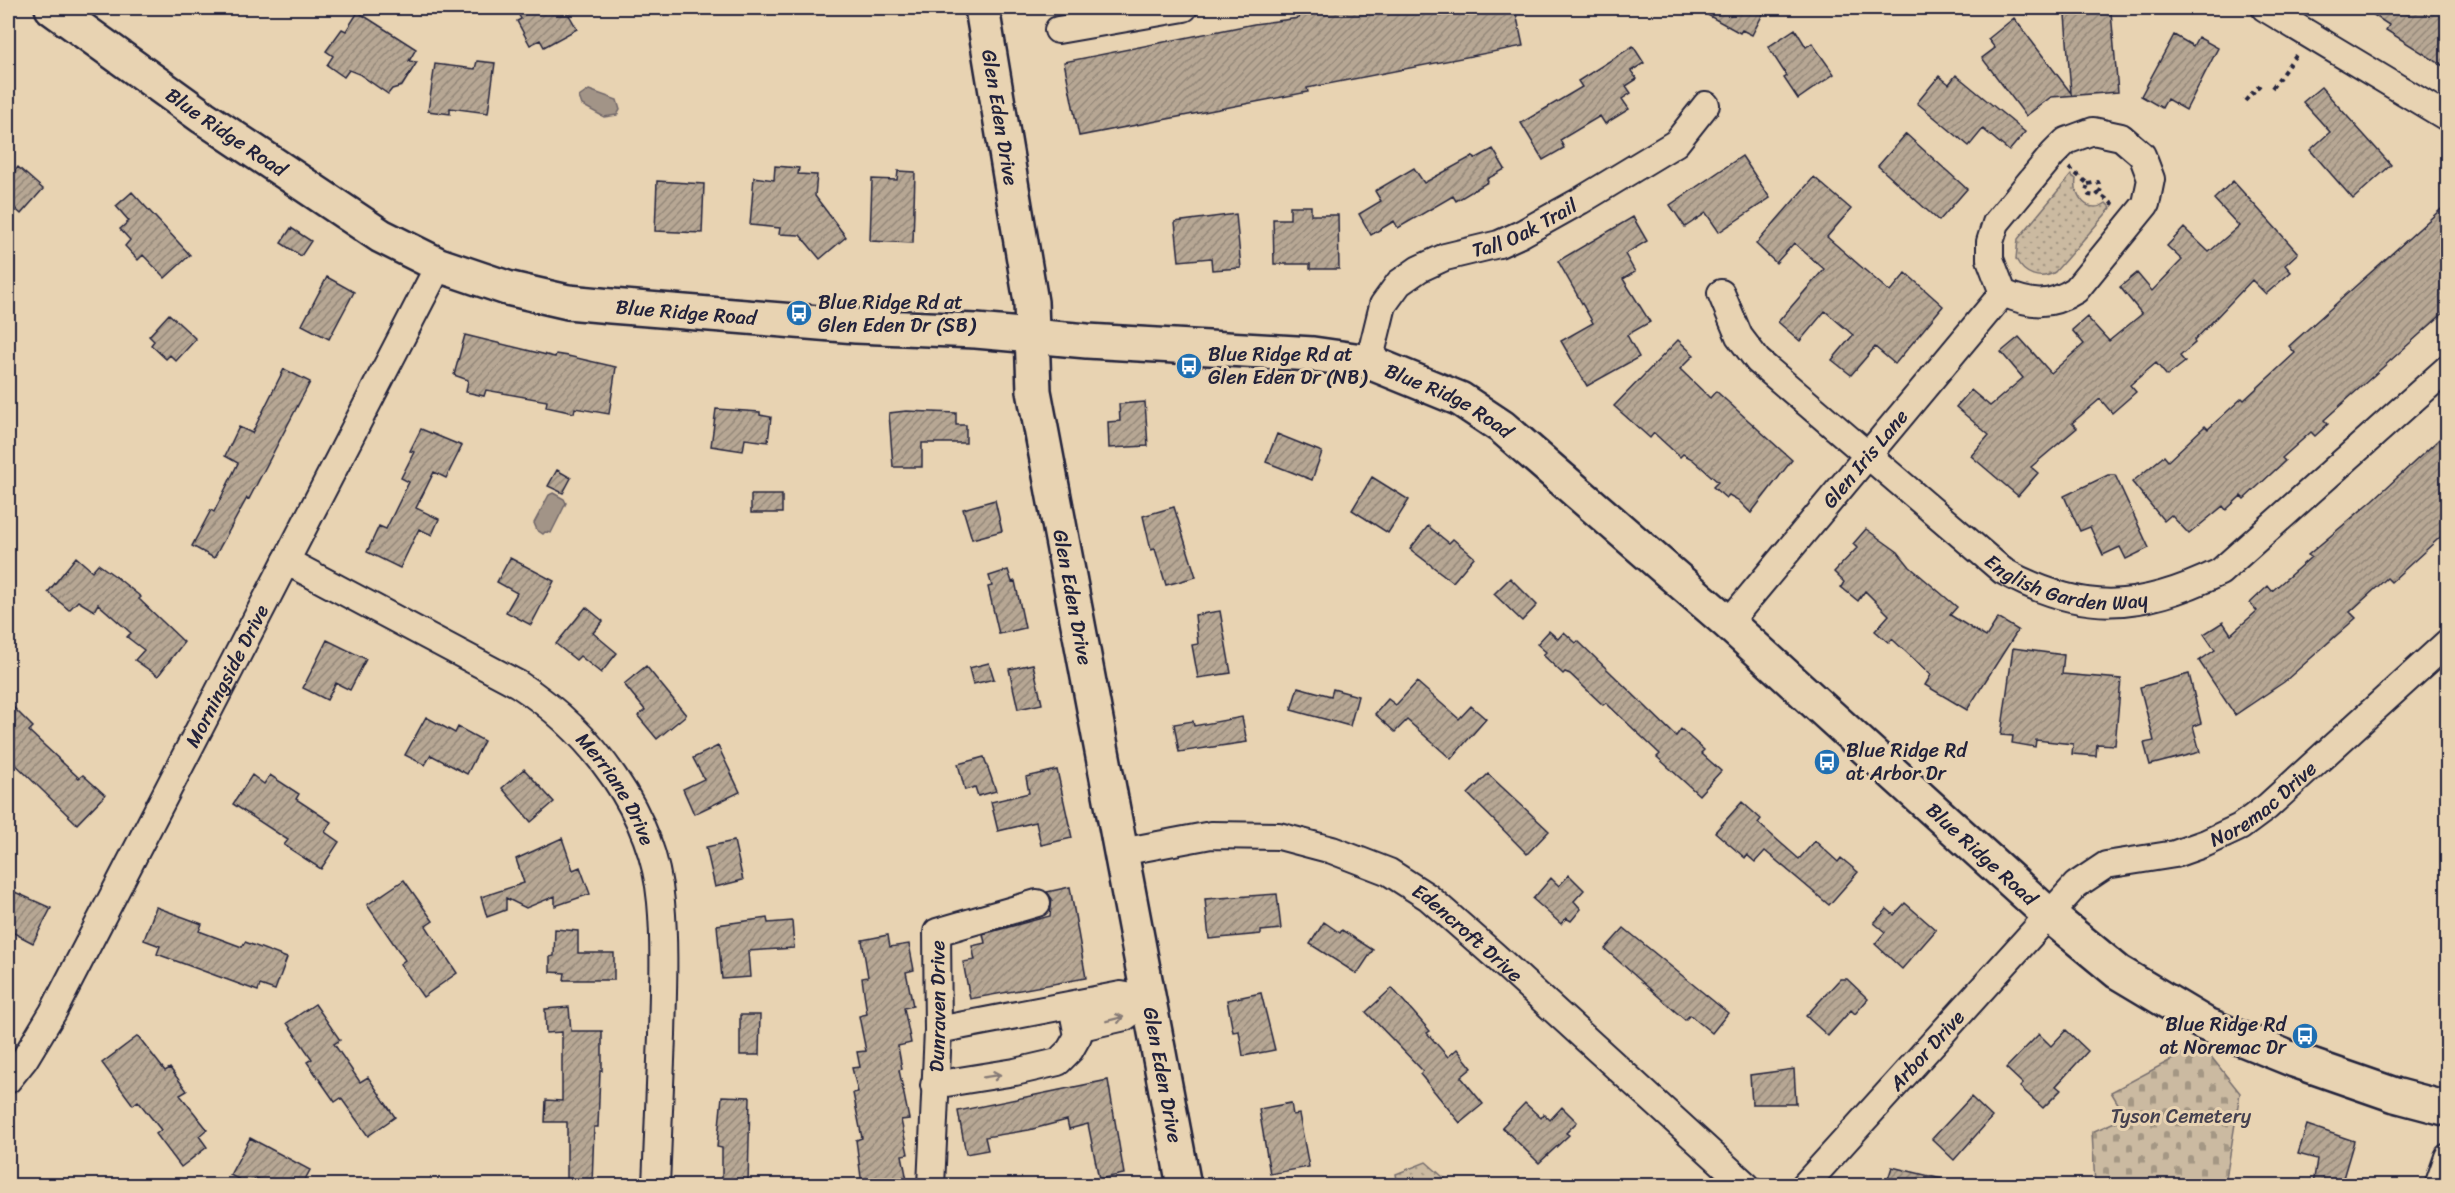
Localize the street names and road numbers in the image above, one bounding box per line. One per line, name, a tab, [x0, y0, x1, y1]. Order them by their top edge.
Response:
street label: Glen Eden Drive	[971, 47, 1028, 188]
street label: Blue Ridge Road	[158, 78, 295, 187]
street label: Tall Oak Trail	[1468, 188, 1585, 268]
street label: Blue Ridge Road	[614, 289, 759, 336]
street label: Blue Ridge Road	[1379, 353, 1522, 449]
street label: Glen Iris Lane	[1813, 401, 1918, 517]
street label: Glen Eden Drive	[1042, 526, 1102, 668]
street label: English Garden Way	[1976, 545, 2152, 621]
street label: Morningside Drive	[175, 598, 279, 754]
street label: Merriane Drive	[567, 724, 665, 851]
street label: Noremac Drive	[2204, 752, 2325, 857]
street label: Blue Ridge Road	[1918, 794, 2046, 916]
street label: Edencroft Drive	[1405, 874, 1531, 992]
street label: Dunraven Drive	[919, 940, 956, 1073]
street label: Arbor Drive	[1880, 1001, 1974, 1100]
street label: Glen Eden Drive	[1133, 1004, 1192, 1146]

